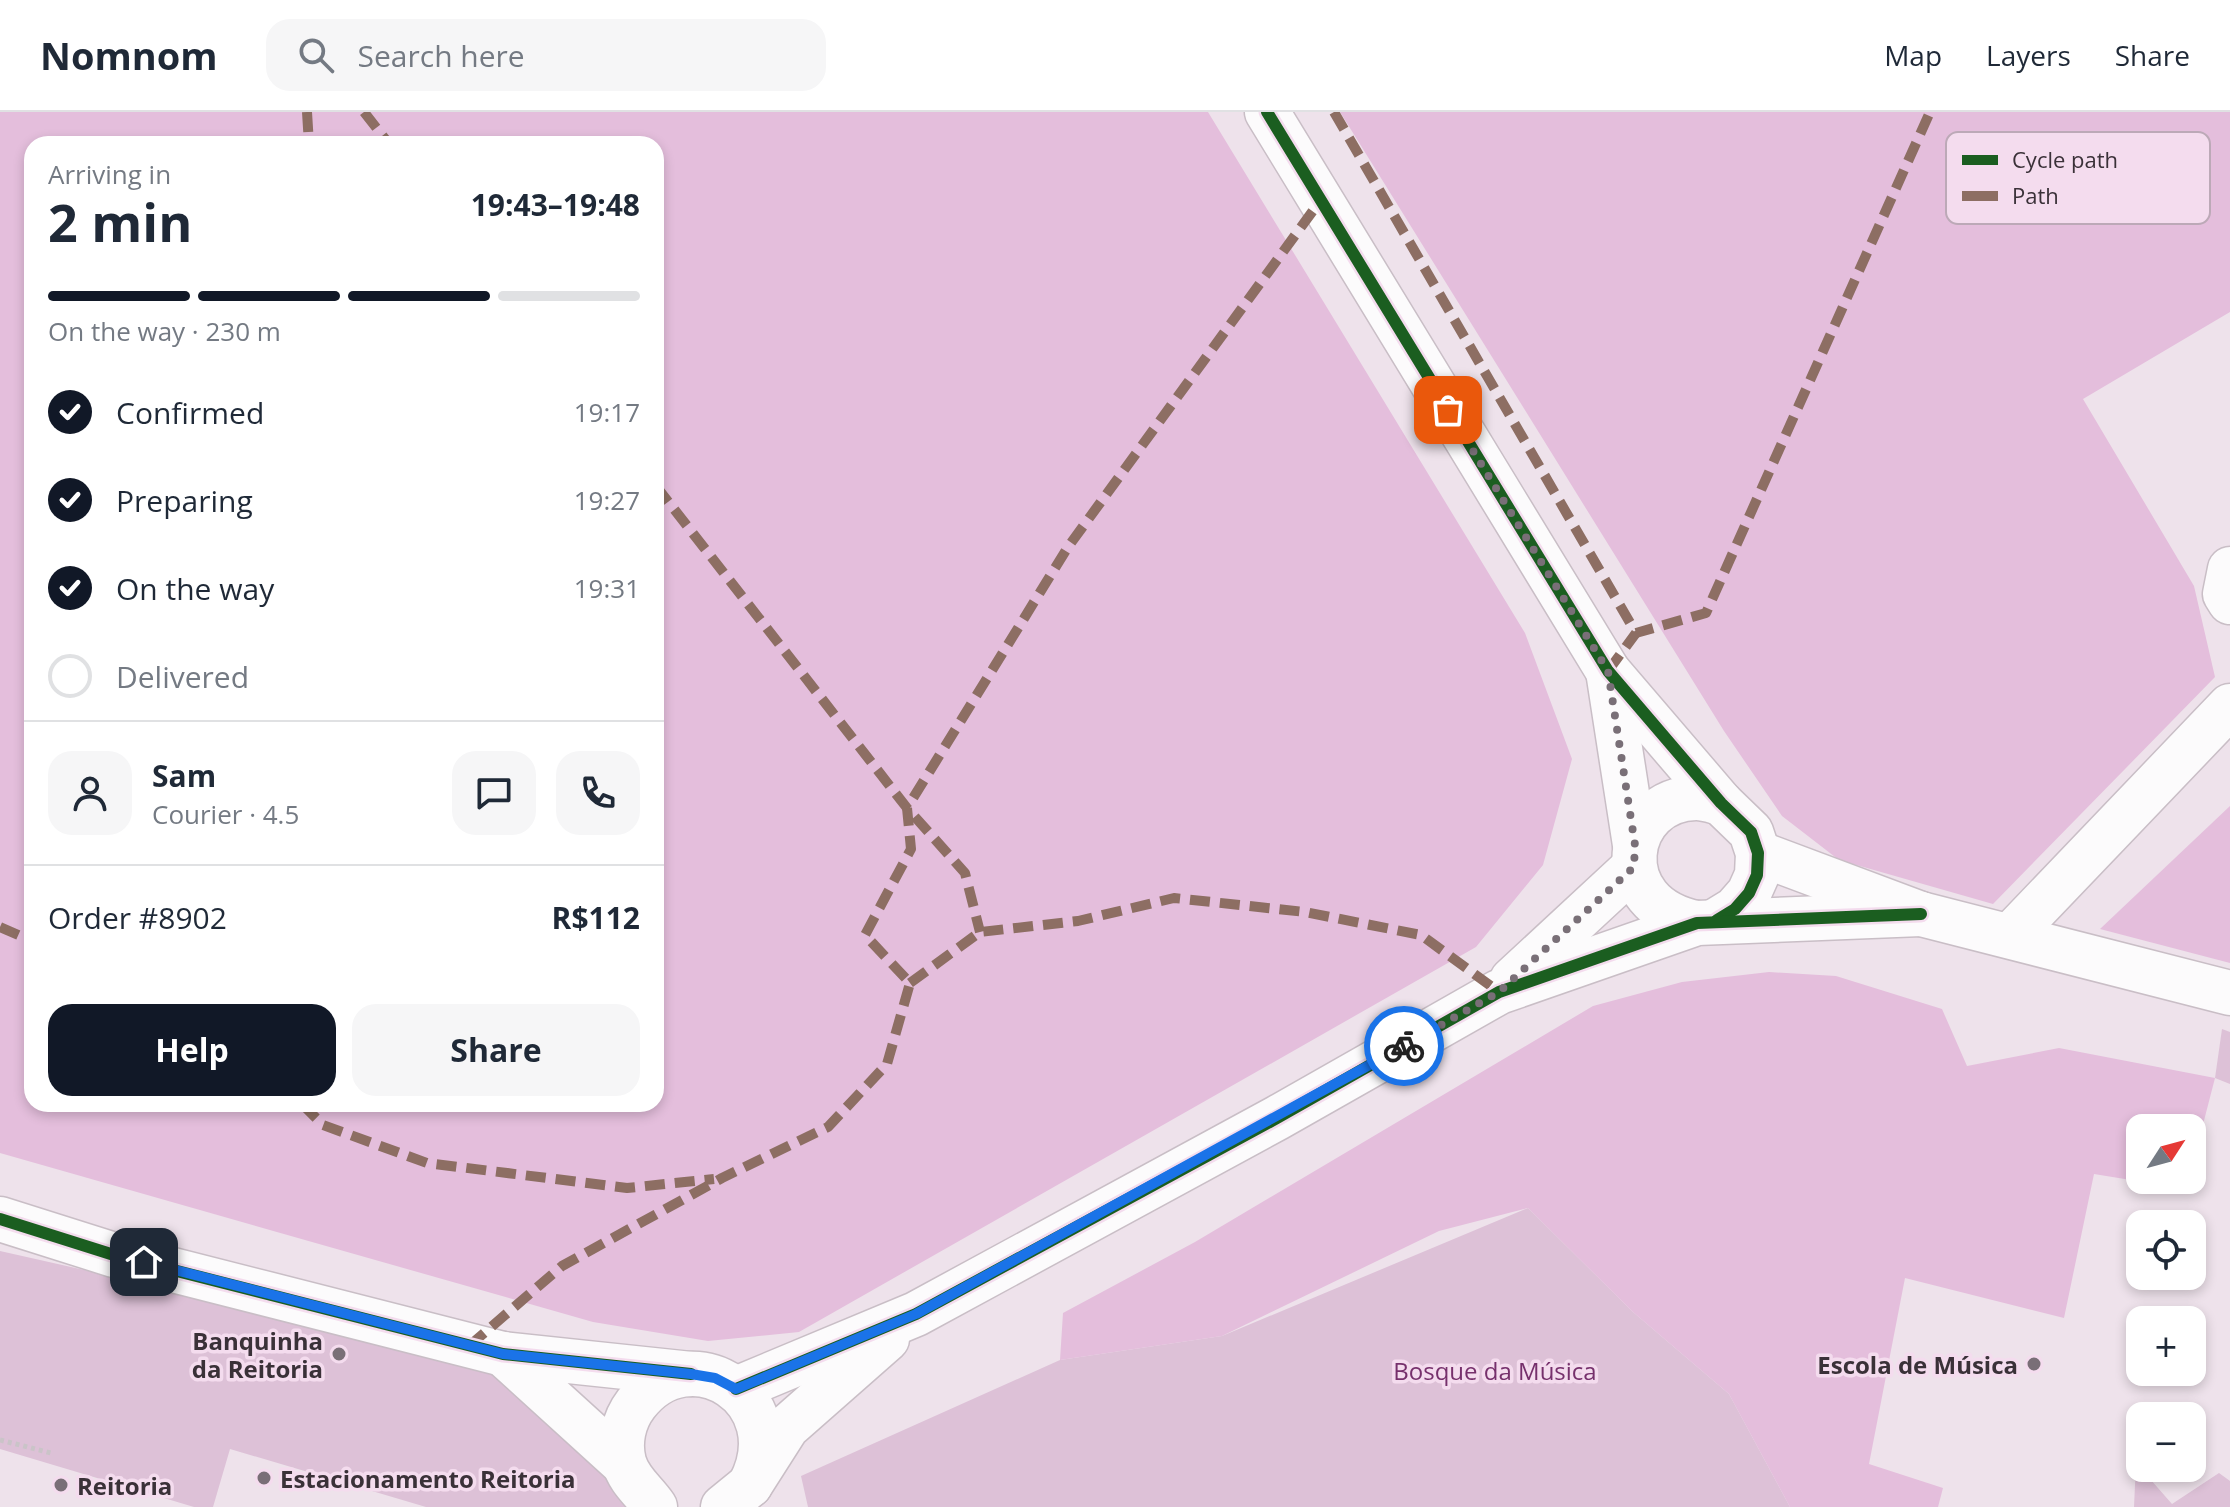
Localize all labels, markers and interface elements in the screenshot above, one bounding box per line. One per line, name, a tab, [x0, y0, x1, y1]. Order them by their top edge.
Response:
search box	[266, 19, 826, 91]
text: Nomnom	[40, 29, 218, 81]
icon: search	[294, 33, 338, 77]
text: Search here	[358, 35, 525, 76]
text: Map	[1884, 36, 1942, 74]
text: Layers	[1986, 36, 2071, 74]
text: Share	[2115, 36, 2190, 74]
legend	[1946, 132, 2210, 224]
text: Cycle path	[2012, 144, 2118, 174]
text: Arriving in	[48, 156, 171, 192]
text: Path	[2012, 180, 2059, 210]
text: 19:43–19:48	[471, 184, 640, 225]
text: 2 min	[48, 186, 192, 257]
text: On the way · 230 m	[48, 313, 281, 349]
pin	[1414, 376, 1482, 444]
icon: bag	[1426, 388, 1470, 432]
icon: check	[48, 390, 92, 434]
text: Confirmed	[116, 392, 264, 433]
text: 19:17	[574, 394, 640, 430]
icon: check	[48, 478, 92, 522]
text: Preparing	[116, 480, 253, 521]
text: 19:27	[574, 482, 640, 518]
icon: check	[48, 566, 92, 610]
text: On the way	[116, 568, 274, 609]
text: 19:31	[574, 570, 640, 606]
text: Delivered	[116, 656, 249, 697]
button: person	[48, 751, 132, 835]
button: chat	[452, 751, 536, 835]
button: phone	[556, 751, 640, 835]
text: Sam	[152, 755, 216, 796]
text: Courier · 4.5	[152, 796, 299, 832]
text: Order #8902	[48, 897, 227, 938]
text: R$112	[552, 897, 640, 938]
button: Help	[48, 1004, 336, 1096]
button: Share	[352, 1004, 640, 1096]
courier	[1364, 1006, 1444, 1086]
icon: bike	[1382, 1024, 1426, 1068]
north arrow	[2126, 1114, 2206, 1194]
map controls	[2126, 1114, 2206, 1482]
button: locate	[2126, 1210, 2206, 1290]
pin	[110, 1228, 178, 1296]
icon: home	[122, 1240, 166, 1284]
button: +	[2126, 1306, 2206, 1386]
place label: Banquinha da Reitoria	[192, 1324, 323, 1385]
marker: Banquinha da Reitoria	[330, 1345, 348, 1363]
place label: Escola de Música	[1817, 1348, 2018, 1381]
park label: Bosque da Música	[1393, 1354, 1597, 1387]
marker: Escola de Música	[2025, 1355, 2043, 1373]
button: −	[2126, 1402, 2206, 1482]
place label: Estacionamento Reitoria	[280, 1462, 575, 1495]
place label: Reitoria	[77, 1469, 172, 1502]
marker: Estacionamento Reitoria	[255, 1469, 273, 1487]
marker: Reitoria	[52, 1476, 70, 1494]

